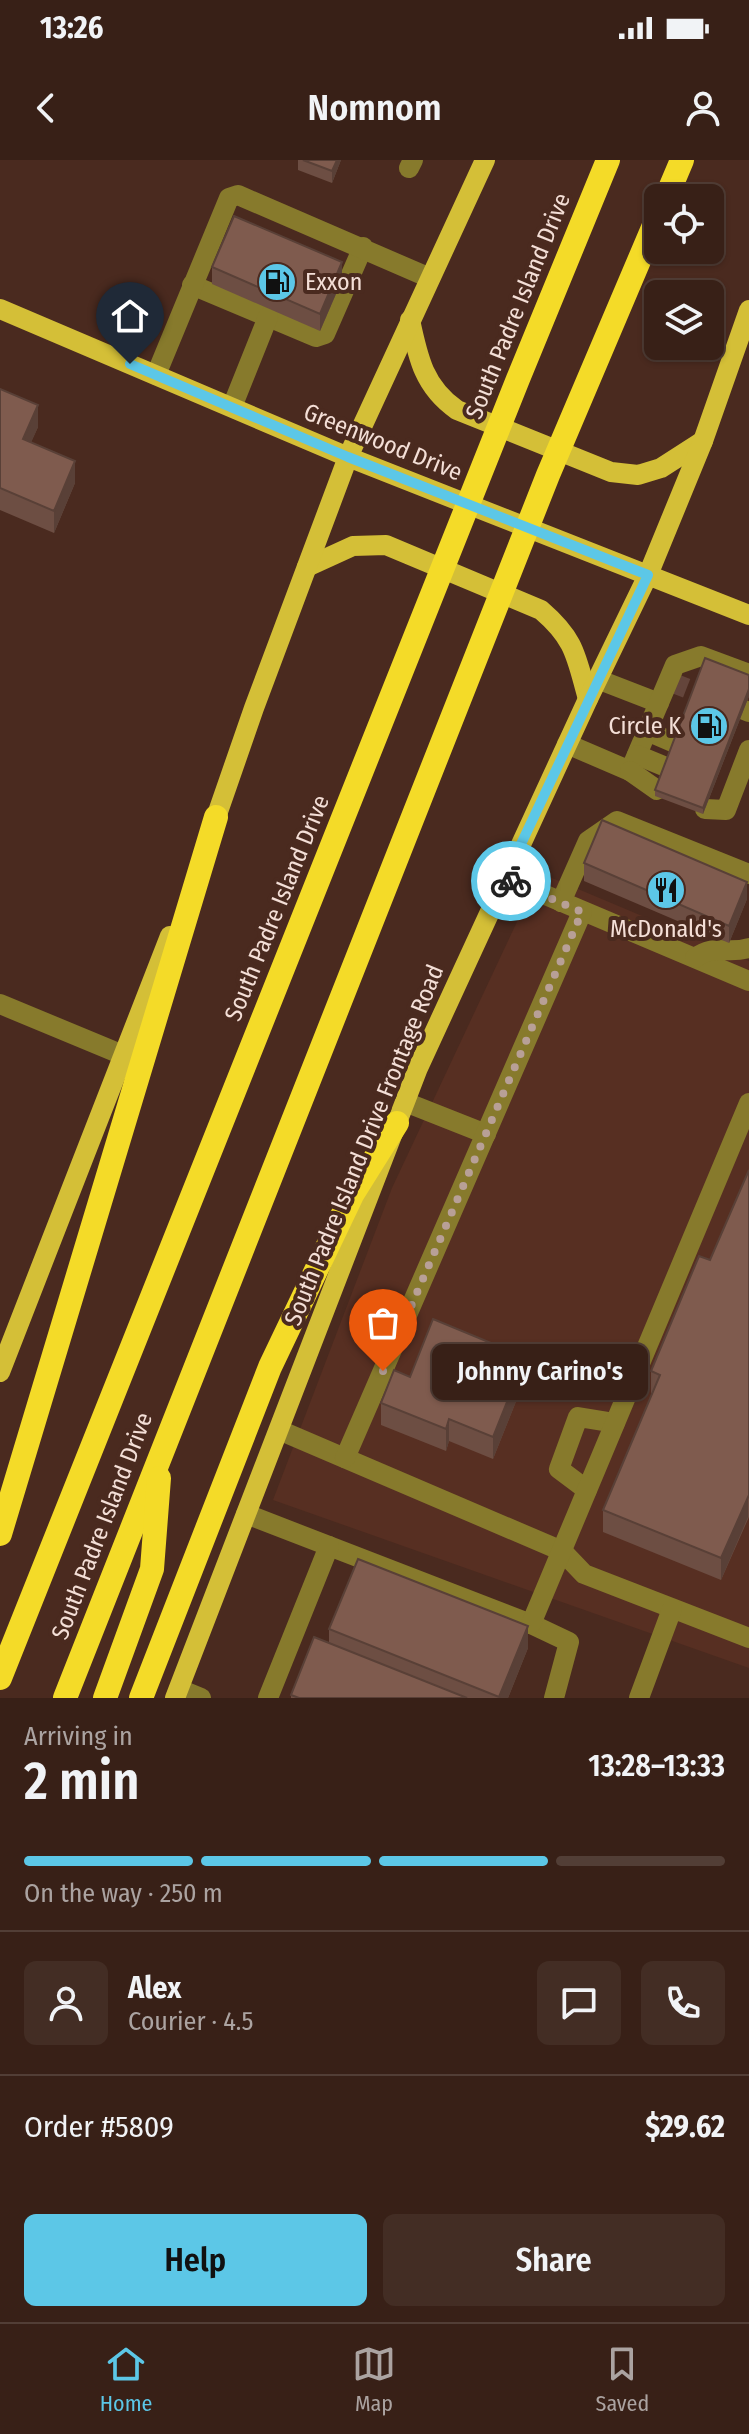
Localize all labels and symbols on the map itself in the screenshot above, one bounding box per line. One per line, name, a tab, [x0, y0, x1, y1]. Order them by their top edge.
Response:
street label: South Padre Island Drive	[460, 189, 576, 423]
fuel station icon: Exxon	[256, 261, 298, 303]
place label: Exxon	[305, 268, 362, 296]
pin	[96, 282, 164, 364]
street label: Greenwood Drive	[300, 398, 466, 486]
fuel station icon: Circle K	[688, 705, 730, 747]
place label: Circle K	[608, 712, 681, 740]
street label: South Padre Island Drive	[219, 791, 335, 1025]
courier	[471, 841, 551, 921]
restaurant icon: McDonald's	[645, 869, 687, 911]
place label: McDonald's	[610, 915, 722, 943]
street label: South Padre Island Drive Frontage Road	[279, 961, 449, 1329]
pin	[349, 1289, 417, 1371]
callout: Johnny Carino's	[431, 1343, 647, 1399]
street label: South Padre Island Drive	[46, 1409, 158, 1643]

